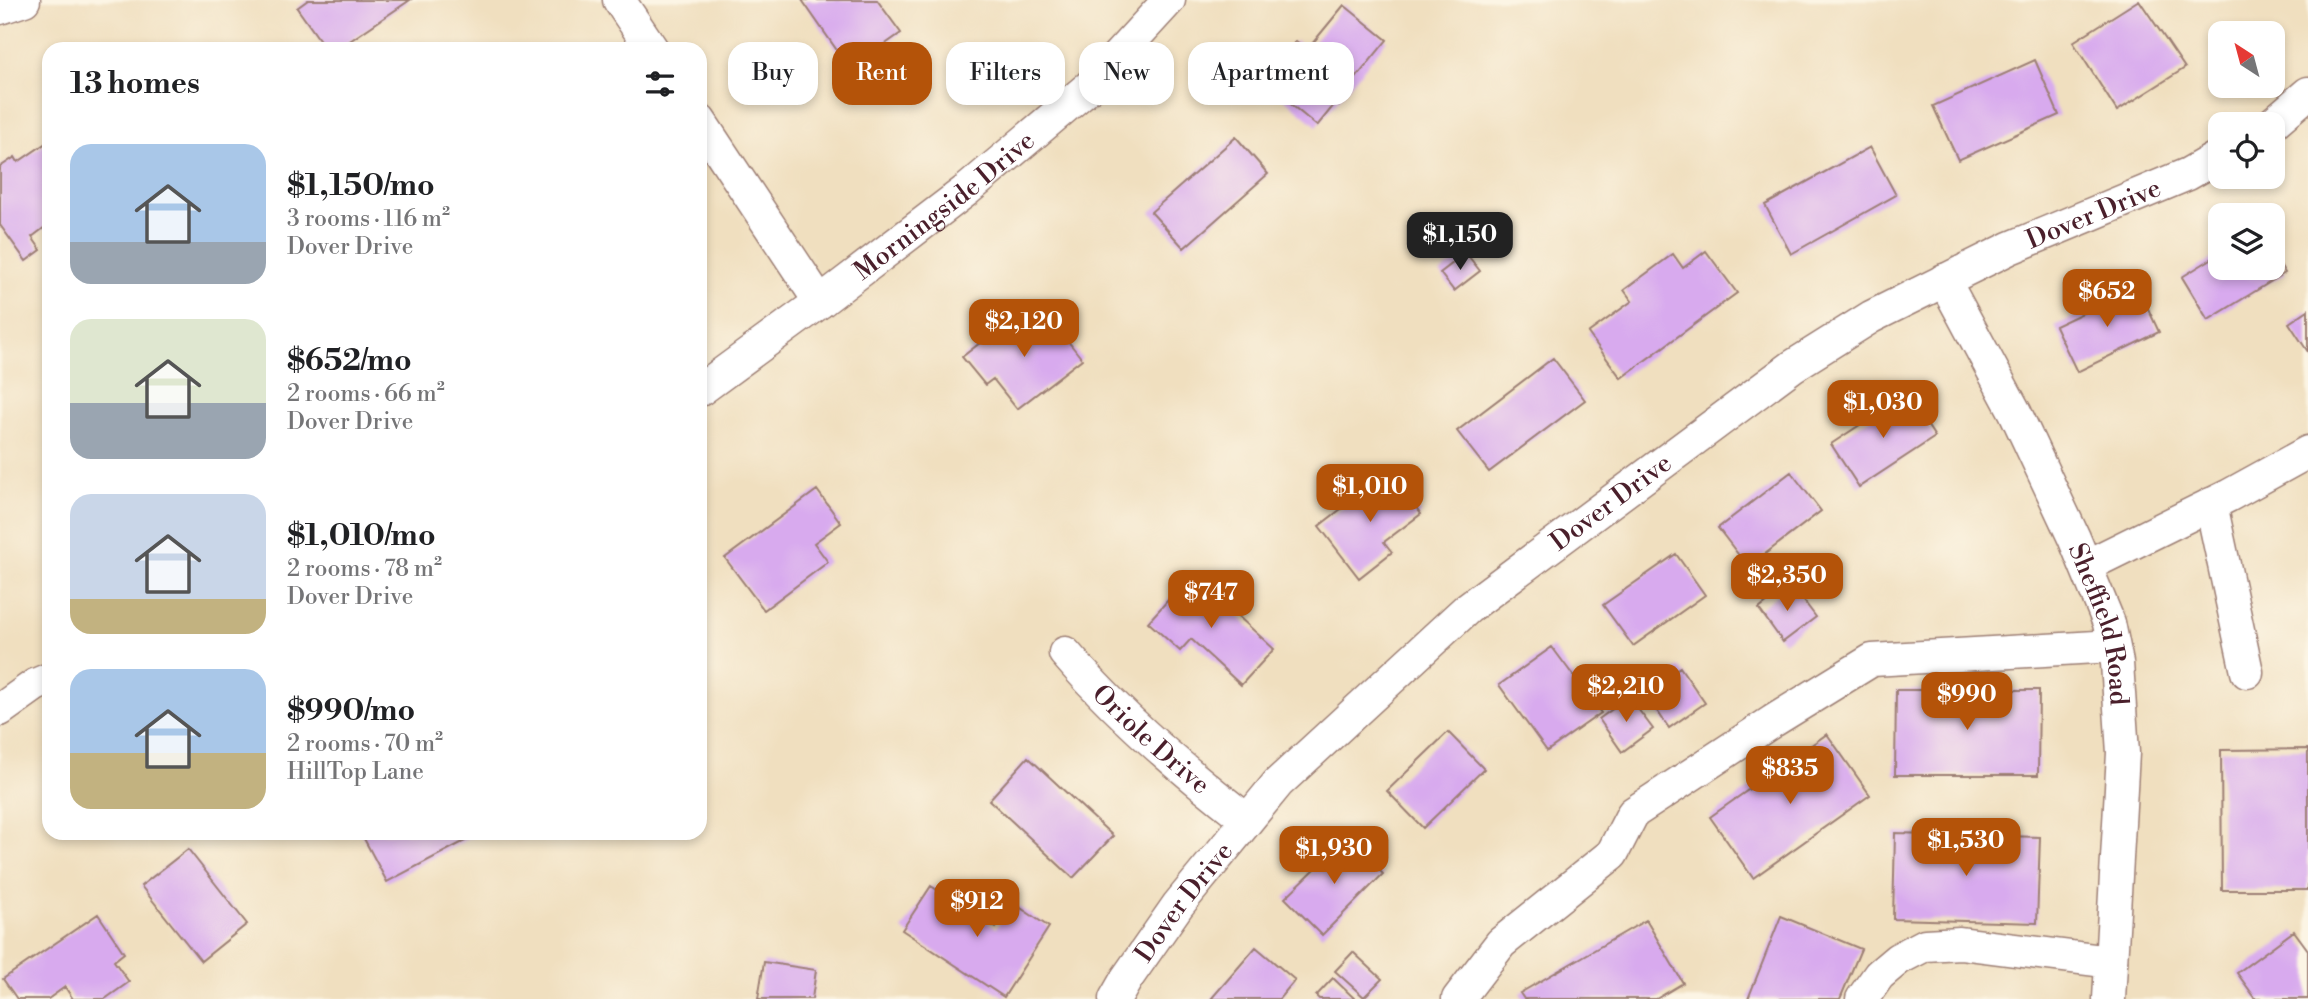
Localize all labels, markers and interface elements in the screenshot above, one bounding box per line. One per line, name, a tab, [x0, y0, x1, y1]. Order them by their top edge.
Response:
north arrow	[2208, 21, 2286, 98]
map controls	[2208, 21, 2285, 280]
chip: Buy	[728, 42, 818, 105]
chip: Rent	[832, 42, 932, 105]
chip: Filters	[946, 42, 1065, 105]
chip: New	[1079, 42, 1174, 105]
chip: Apartment	[1188, 42, 1354, 105]
text: 13 homes	[70, 65, 200, 103]
icon: filters	[641, 65, 679, 103]
button: locate	[2208, 112, 2285, 189]
street label: Morningside Drive	[848, 125, 1042, 287]
text: $1,150/mo	[287, 167, 435, 205]
icon: home	[126, 172, 210, 256]
street label: Dover Drive	[2022, 172, 2166, 256]
button: layers	[2208, 203, 2285, 280]
text: 3 rooms · 116 m²	[287, 205, 450, 233]
pin: $1,150	[1403, 212, 1517, 272]
text: $1,150	[1423, 221, 1497, 249]
text: Dover Drive	[287, 233, 413, 261]
pin: $652	[2066, 270, 2148, 329]
text: $652	[2079, 278, 2135, 306]
pin: $2,120	[967, 300, 1081, 359]
text: $2,120	[985, 308, 1063, 336]
text: $652/mo	[287, 342, 412, 380]
icon: home	[126, 347, 210, 431]
text: 2 rooms · 66 m²	[287, 380, 445, 408]
pin: $1,030	[1826, 380, 1940, 440]
text: $1,030	[1843, 389, 1923, 417]
text: Dover Drive	[287, 408, 413, 436]
street label: Dover Drive	[1544, 447, 1678, 558]
pin: $1,010	[1313, 464, 1427, 524]
text: $1,010	[1332, 473, 1408, 501]
text: $1,010/mo	[287, 517, 436, 555]
icon: home	[126, 522, 210, 606]
street label: Sheffield Road	[2061, 539, 2135, 707]
pin: $2,350	[1730, 554, 1844, 613]
text: 2 rooms · 78 m²	[287, 555, 442, 583]
text: $2,350	[1747, 562, 1827, 590]
pin: $747	[1170, 570, 1252, 630]
text: $747	[1184, 579, 1238, 607]
text: Dover Drive	[287, 583, 413, 611]
pin: $2,210	[1569, 664, 1683, 724]
pin: $990	[1926, 672, 2008, 732]
text: $2,210	[1588, 673, 1664, 701]
street label: Oriole Drive	[1085, 678, 1216, 801]
text: $990	[1937, 681, 1997, 709]
text: $990/mo	[287, 692, 415, 730]
icon: home	[126, 697, 210, 781]
text: 2 rooms · 70 m²	[287, 730, 443, 758]
pin: $835	[1749, 746, 1831, 806]
text: $835	[1762, 755, 1818, 783]
text: HillTop Lane	[287, 758, 424, 786]
pin: $1,530	[1909, 818, 2023, 878]
pin: $1,930	[1277, 826, 1391, 886]
text: $1,530	[1928, 827, 2004, 855]
text: $1,930	[1295, 835, 1373, 863]
street label: Dover Drive	[1128, 836, 1240, 969]
pin: $912	[936, 880, 1018, 939]
text: $912	[950, 888, 1004, 916]

